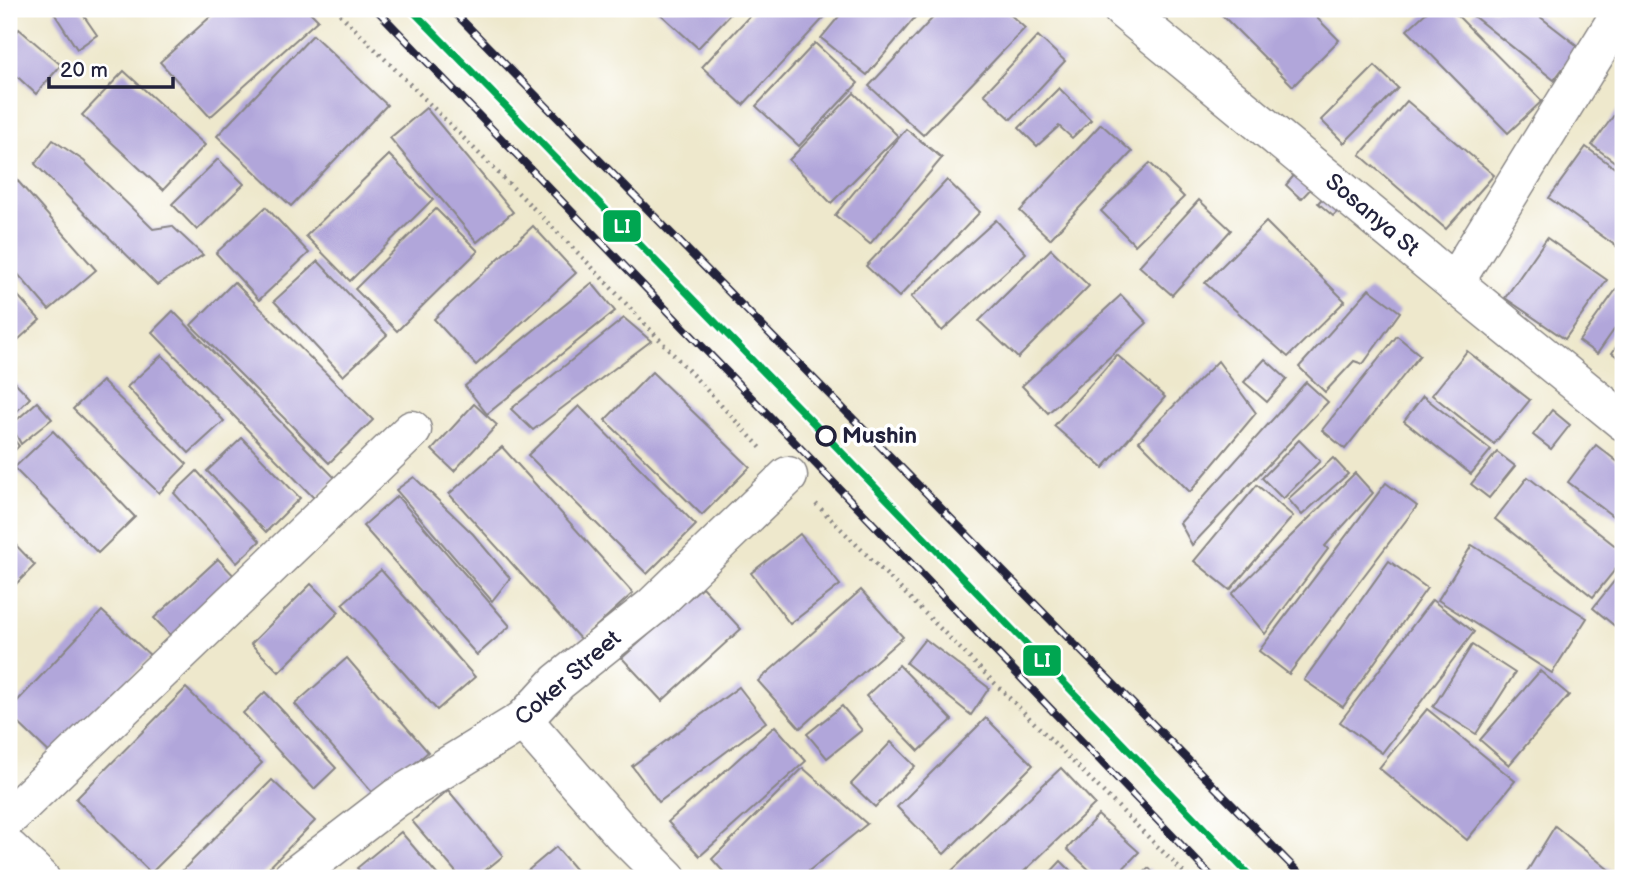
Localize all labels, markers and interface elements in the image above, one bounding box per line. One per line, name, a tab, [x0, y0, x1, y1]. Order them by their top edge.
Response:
scale bar	[49, 46, 173, 90]
text: 20 m	[60, 58, 108, 83]
street label: Sosanya St	[1319, 168, 1425, 262]
line badge: LI	[602, 209, 642, 243]
text: LI	[613, 216, 631, 239]
place label: Mushin	[842, 422, 917, 450]
marker: Mushin	[816, 426, 836, 446]
street label: Coker Street	[509, 624, 627, 732]
line badge: LI	[1022, 644, 1062, 677]
text: LI	[1033, 650, 1051, 673]

